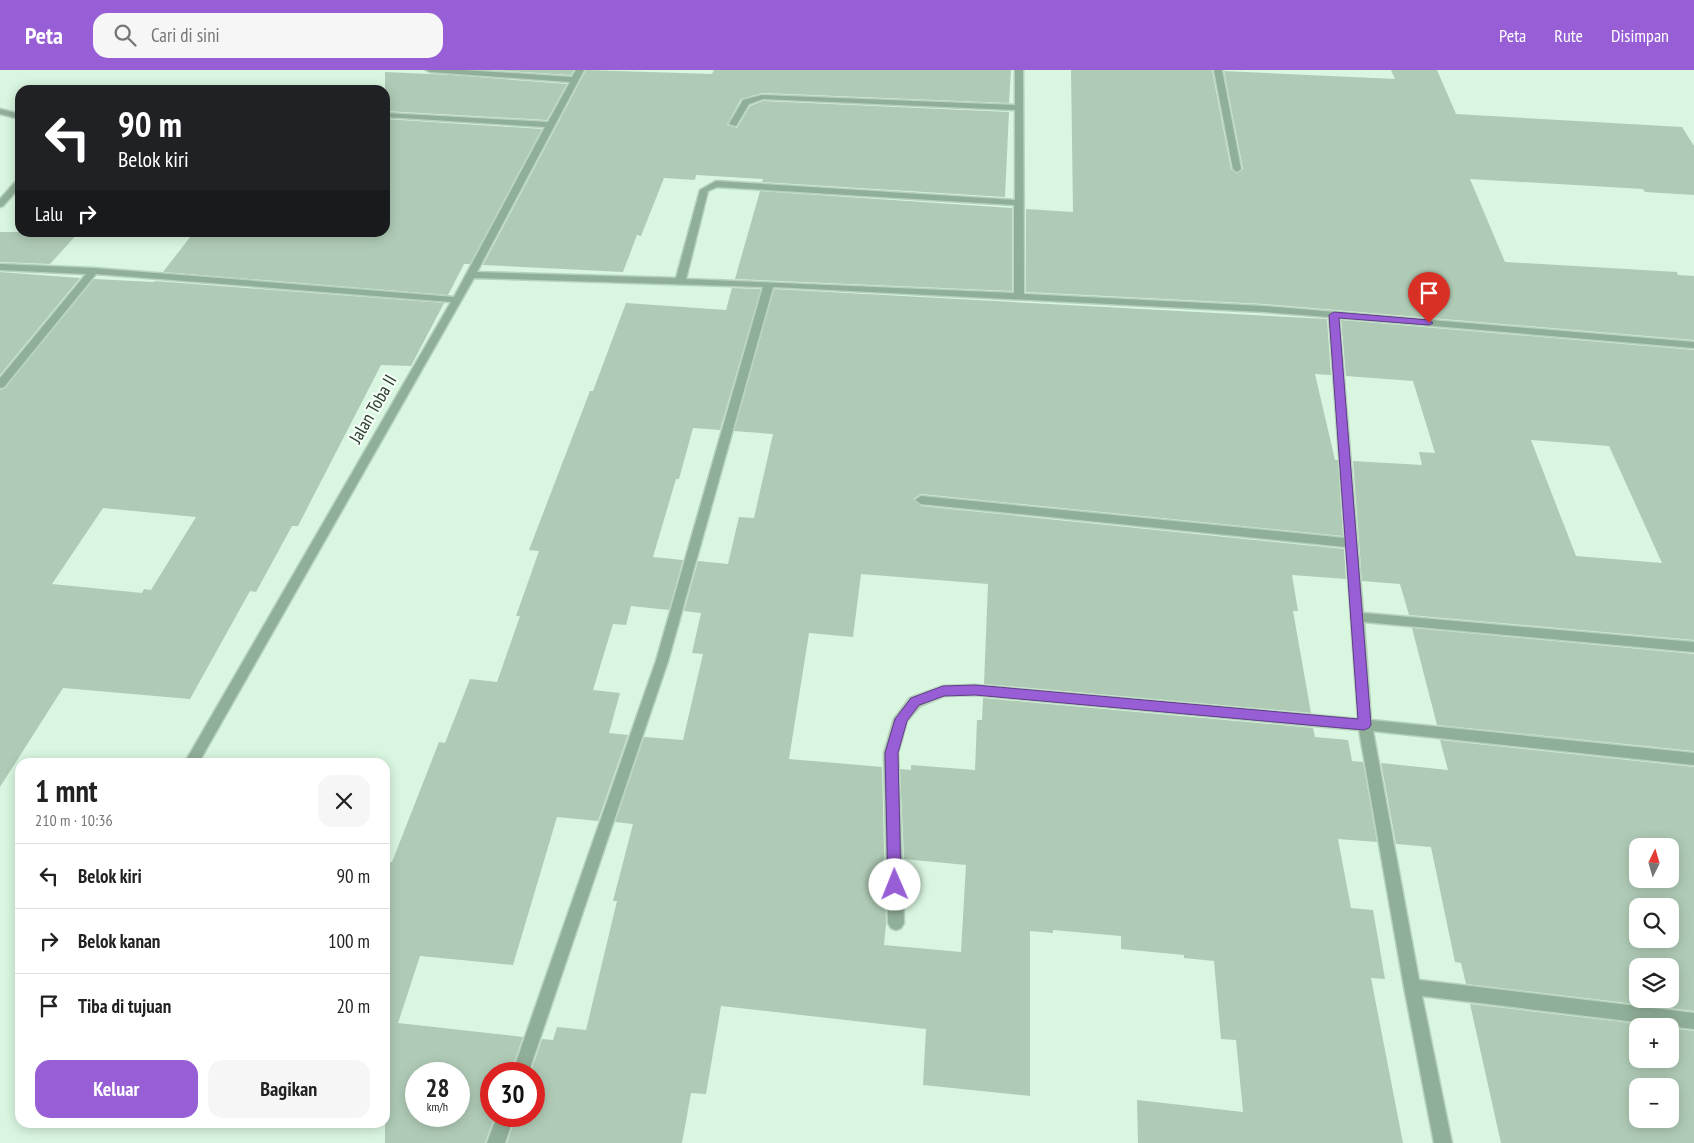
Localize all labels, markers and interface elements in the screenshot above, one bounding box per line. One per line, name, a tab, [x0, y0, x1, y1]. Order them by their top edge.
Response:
search box	[93, 13, 443, 58]
text: Peta	[25, 20, 63, 51]
icon: search	[111, 21, 139, 49]
text: Cari di sini	[151, 23, 220, 47]
text: Peta	[1499, 24, 1526, 47]
text: Rute	[1554, 24, 1583, 47]
text: Disimpan	[1611, 24, 1669, 47]
text: 90 m	[118, 101, 182, 147]
icon: left	[35, 105, 100, 170]
text: Belok kiri	[118, 145, 189, 173]
icon: right	[73, 200, 101, 228]
text: Lalu	[35, 202, 63, 226]
pin	[1408, 272, 1450, 323]
icon: arrive	[1415, 279, 1443, 307]
street label: Jalan Toba II	[343, 370, 401, 448]
text: 1 mnt	[35, 771, 98, 810]
button: close	[318, 775, 370, 827]
text: 210 m · 10:36	[35, 810, 113, 830]
north arrow	[1629, 838, 1679, 888]
map controls	[1629, 838, 1679, 1128]
position arrow	[868, 858, 920, 910]
icon: left	[35, 862, 63, 890]
text: Belok kiri	[78, 864, 142, 888]
text: 90 m	[337, 864, 370, 888]
button: search	[1629, 898, 1679, 948]
icon: right	[35, 927, 63, 955]
text: Belok kanan	[78, 929, 160, 953]
text: 100 m	[328, 929, 370, 953]
button: layers	[1629, 958, 1679, 1008]
icon: arrive	[35, 992, 63, 1020]
text: Tiba di tujuan	[78, 994, 171, 1018]
text: 20 m	[337, 994, 370, 1018]
button: +	[1629, 1018, 1679, 1068]
button: Keluar	[35, 1060, 198, 1118]
button: Bagikan	[208, 1060, 370, 1118]
speed limit sign: 30	[480, 1062, 545, 1127]
text: 28	[426, 1072, 449, 1104]
button: −	[1629, 1078, 1679, 1128]
text: km/h	[427, 1099, 448, 1114]

